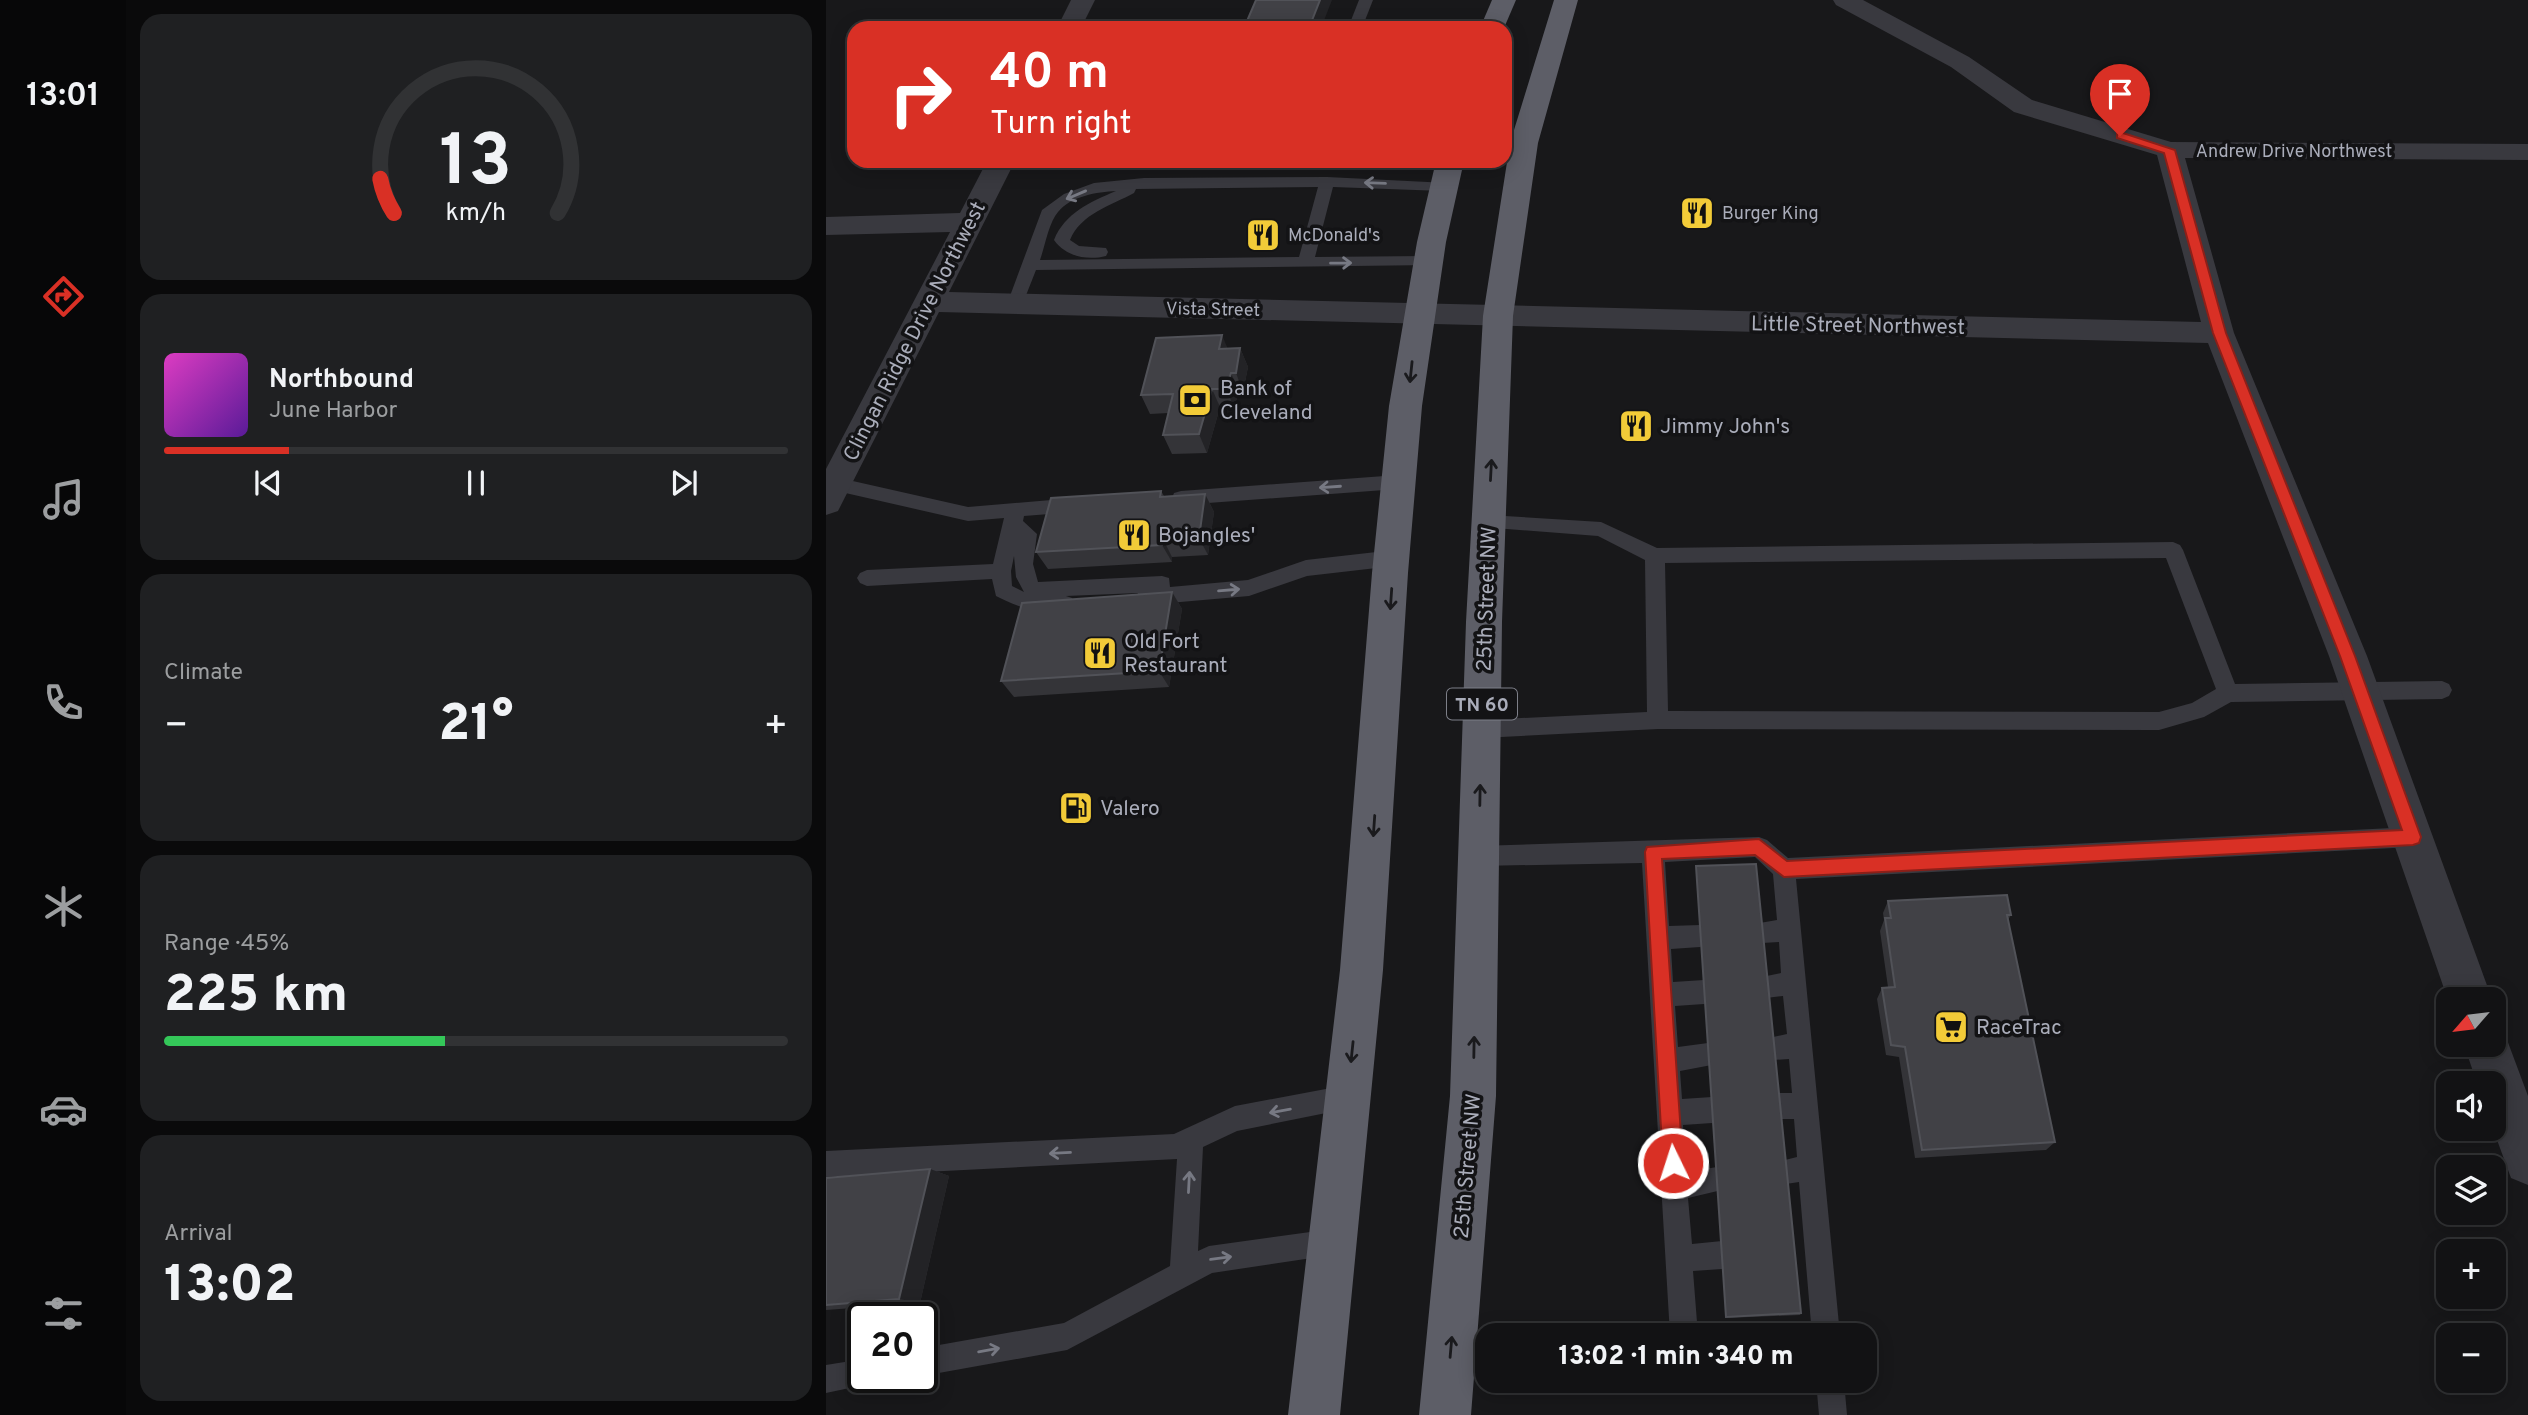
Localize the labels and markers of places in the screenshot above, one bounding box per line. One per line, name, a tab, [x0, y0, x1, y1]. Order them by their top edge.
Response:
pin	[2090, 64, 2150, 136]
restaurant icon: Burger King	[1678, 194, 1716, 232]
place label: Burger King	[1722, 203, 1819, 226]
restaurant icon: McDonald's	[1244, 216, 1282, 254]
place label: McDonald's	[1288, 225, 1380, 248]
place label: Bank of Cleveland	[1220, 376, 1313, 427]
bank icon: Bank of Cleveland	[1176, 381, 1214, 419]
restaurant icon: Jimmy John's	[1617, 407, 1655, 445]
place label: Jimmy John's	[1660, 414, 1790, 441]
restaurant icon: Bojangles'	[1115, 516, 1153, 554]
place label: Bojangles'	[1158, 523, 1255, 550]
place label: Old Fort Restaurant	[1124, 629, 1227, 680]
restaurant icon: Old Fort Restaurant	[1081, 634, 1119, 672]
fuel station icon: Valero	[1057, 789, 1095, 827]
place label: Valero	[1100, 796, 1160, 823]
supermarket icon: RaceTrac	[1932, 1008, 1970, 1046]
place label: RaceTrac	[1976, 1015, 2062, 1042]

